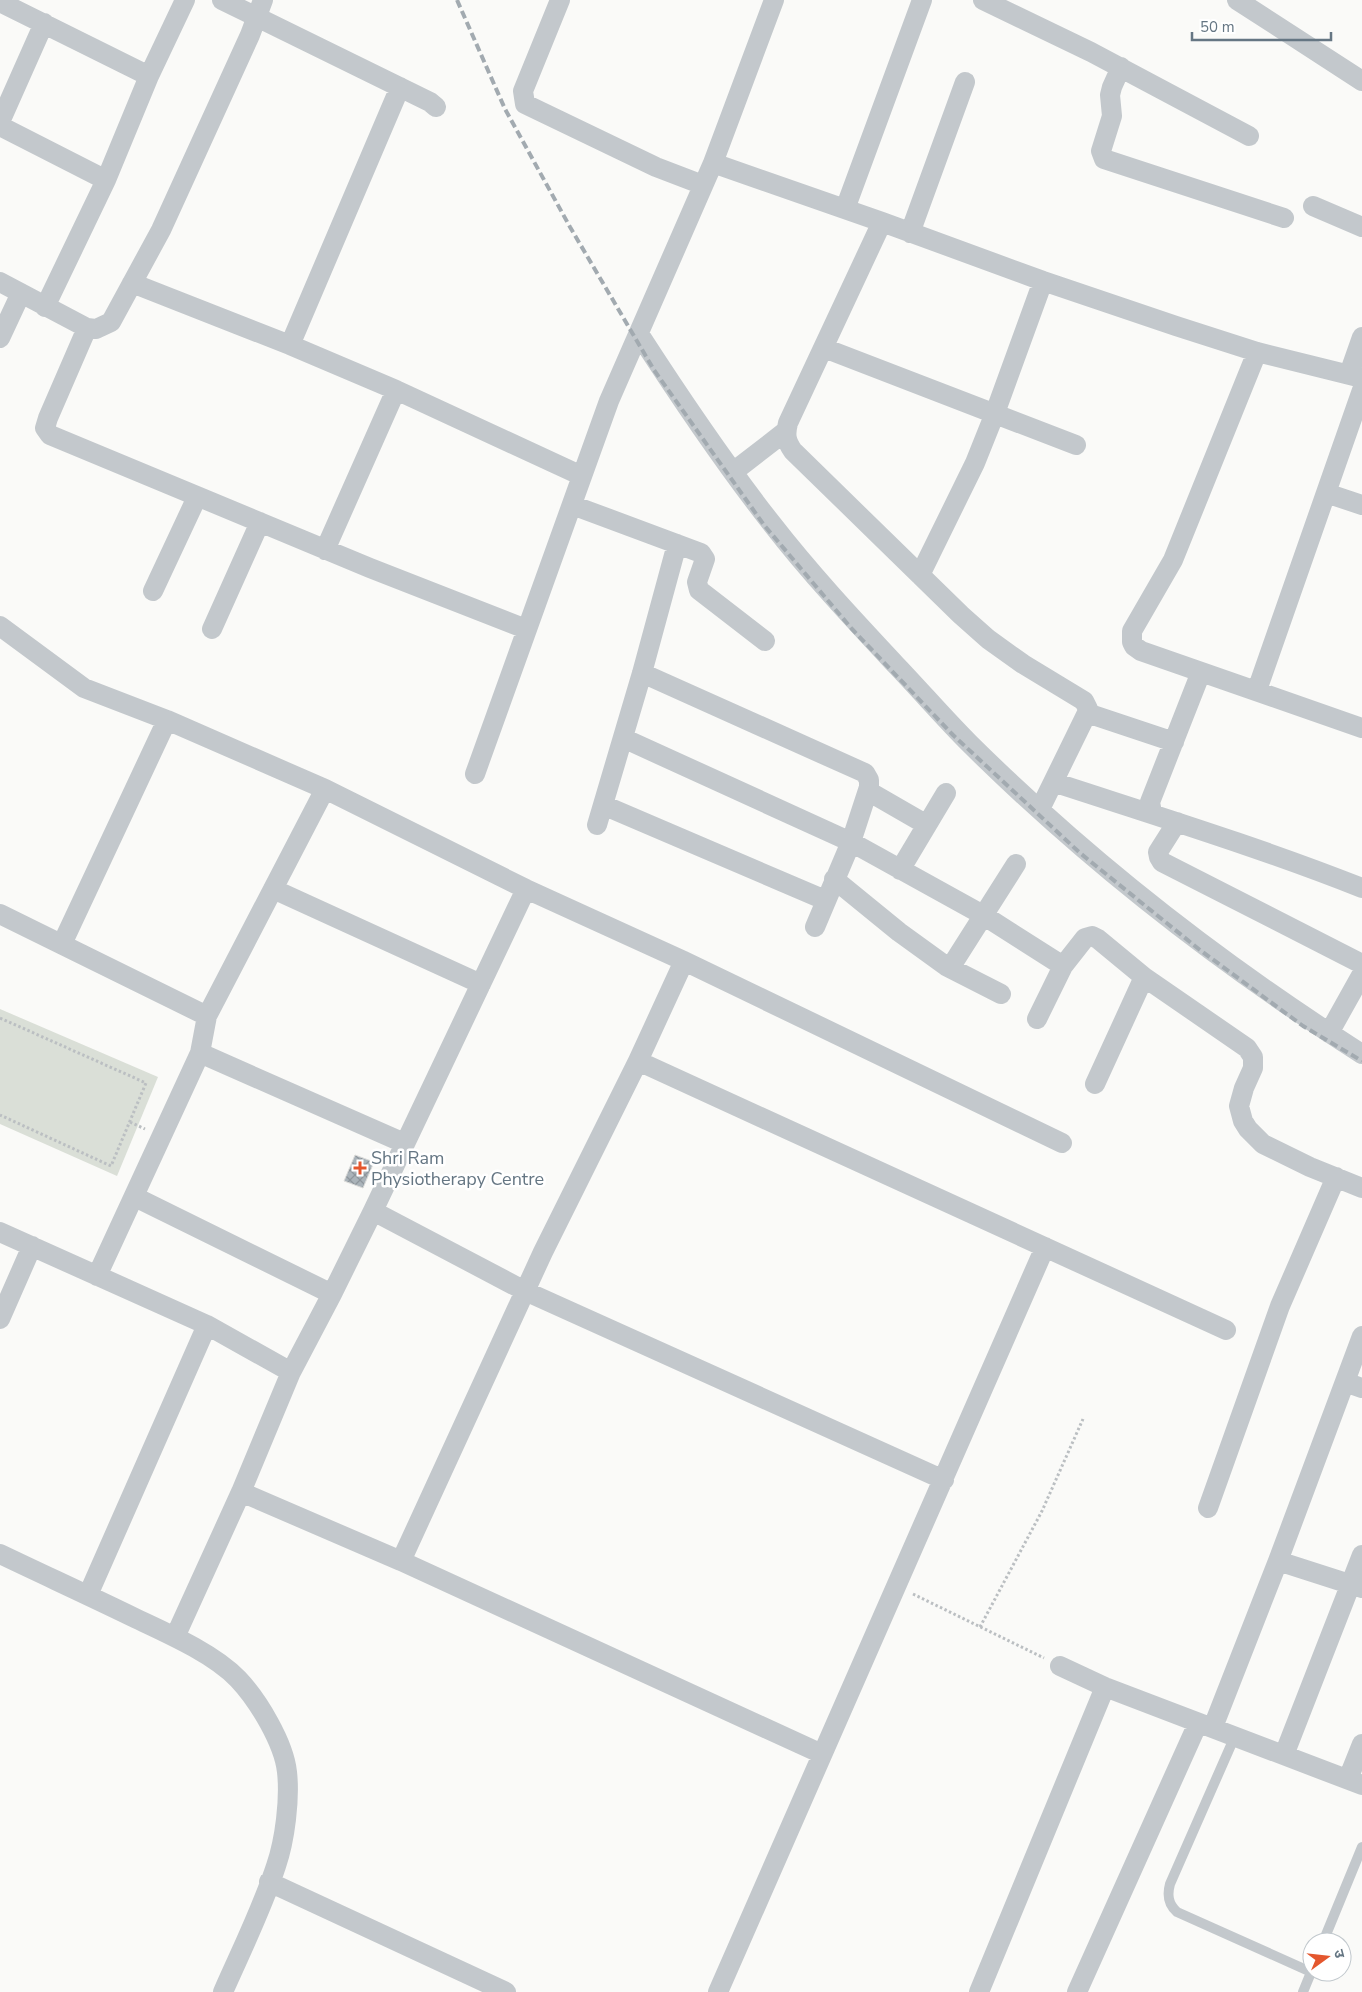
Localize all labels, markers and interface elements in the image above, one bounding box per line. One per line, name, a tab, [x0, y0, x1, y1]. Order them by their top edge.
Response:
scale bar	[1192, 10, 1331, 42]
text: 50 m	[1200, 17, 1235, 37]
place label: Shri Ram Physiotherapy Centre	[371, 1146, 544, 1191]
marker: Shri Ram Physiotherapy Centre	[353, 1161, 367, 1175]
north arrow	[1302, 1932, 1352, 1982]
text: उ	[1329, 1947, 1350, 1961]

